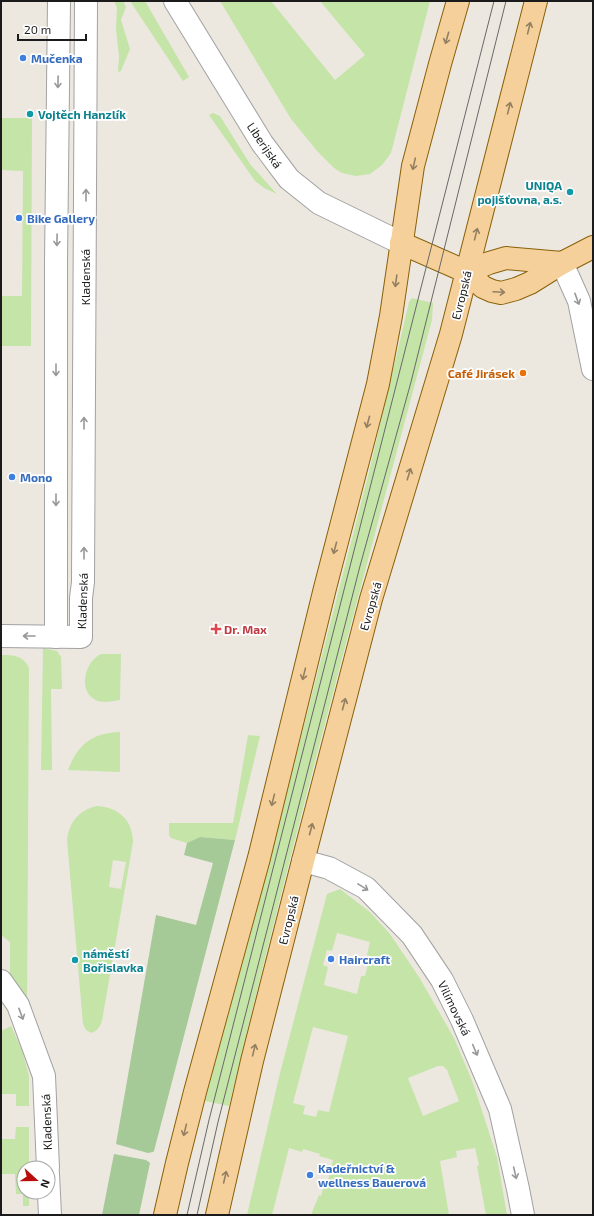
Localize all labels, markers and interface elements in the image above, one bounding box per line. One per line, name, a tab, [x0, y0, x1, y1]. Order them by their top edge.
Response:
scale bar	[18, 16, 86, 42]
text: 20 m	[24, 22, 51, 36]
one-way arrow	[526, 22, 533, 35]
one-way arrow	[443, 32, 450, 45]
place label: Mučenka	[31, 51, 83, 65]
marker: Mučenka	[18, 53, 28, 63]
one-way arrow	[54, 75, 62, 88]
one-way arrow	[505, 102, 513, 115]
place label: Vojtěch Hanzlík	[38, 107, 126, 122]
marker: Vojtěch Hanzlík	[25, 109, 35, 119]
street label: Liberijská	[244, 120, 285, 171]
one-way arrow	[409, 157, 417, 170]
place label: UNIQA pojišťovna, a.s.	[477, 178, 562, 207]
marker: UNIQA pojišťovna, a.s.	[565, 187, 575, 197]
one-way arrow	[82, 189, 90, 202]
place label: Bike Gallery	[27, 211, 95, 226]
marker: Bike Gallery	[14, 213, 24, 223]
one-way arrow	[473, 228, 481, 241]
one-way arrow	[53, 233, 60, 246]
street label: Kladenská	[78, 249, 92, 305]
street label: Evropská	[448, 269, 474, 321]
one-way arrow	[392, 274, 399, 287]
one-way arrow	[492, 288, 505, 295]
one-way arrow	[574, 292, 582, 304]
one-way arrow	[52, 363, 60, 376]
place label: Café Jirásek	[448, 366, 515, 380]
marker: Café Jirásek	[518, 368, 528, 378]
one-way arrow	[364, 415, 371, 428]
one-way arrow	[80, 417, 88, 430]
one-way arrow	[406, 467, 413, 480]
place label: Mono	[20, 470, 52, 484]
marker: Mono	[7, 472, 17, 482]
one-way arrow	[52, 493, 60, 506]
one-way arrow	[331, 541, 339, 554]
one-way arrow	[80, 547, 88, 560]
street label: Kladenská	[74, 573, 90, 629]
street label: Evropská	[356, 580, 384, 632]
place label: Dr. Max	[224, 622, 267, 636]
marker: Dr. Max	[211, 624, 221, 634]
one-way arrow	[23, 632, 36, 640]
one-way arrow	[300, 667, 307, 680]
one-way arrow	[341, 697, 348, 710]
one-way arrow	[269, 793, 276, 806]
one-way arrow	[308, 823, 315, 836]
one-way arrow	[357, 883, 369, 891]
street label: Evropská	[275, 894, 301, 946]
place label: náměstí Bořislavka	[83, 946, 144, 974]
place label: Haircraft	[339, 952, 390, 966]
marker: Haircraft	[326, 954, 336, 964]
marker: náměstí Bořislavka	[70, 955, 80, 965]
street label: Vilímovská	[436, 978, 474, 1038]
one-way arrow	[18, 1008, 25, 1021]
one-way arrow	[471, 1043, 479, 1055]
one-way arrow	[251, 1044, 259, 1057]
street label: Kladenská	[38, 1094, 54, 1150]
one-way arrow	[181, 1123, 188, 1136]
north arrow	[16, 1160, 56, 1200]
place label: Kadeřnictví & wellness Bauerová	[318, 1161, 426, 1189]
one-way arrow	[511, 1166, 519, 1179]
marker: Kadeřnictví & wellness Bauerová	[305, 1170, 315, 1180]
one-way arrow	[222, 1171, 230, 1184]
text: N	[38, 1178, 53, 1190]

